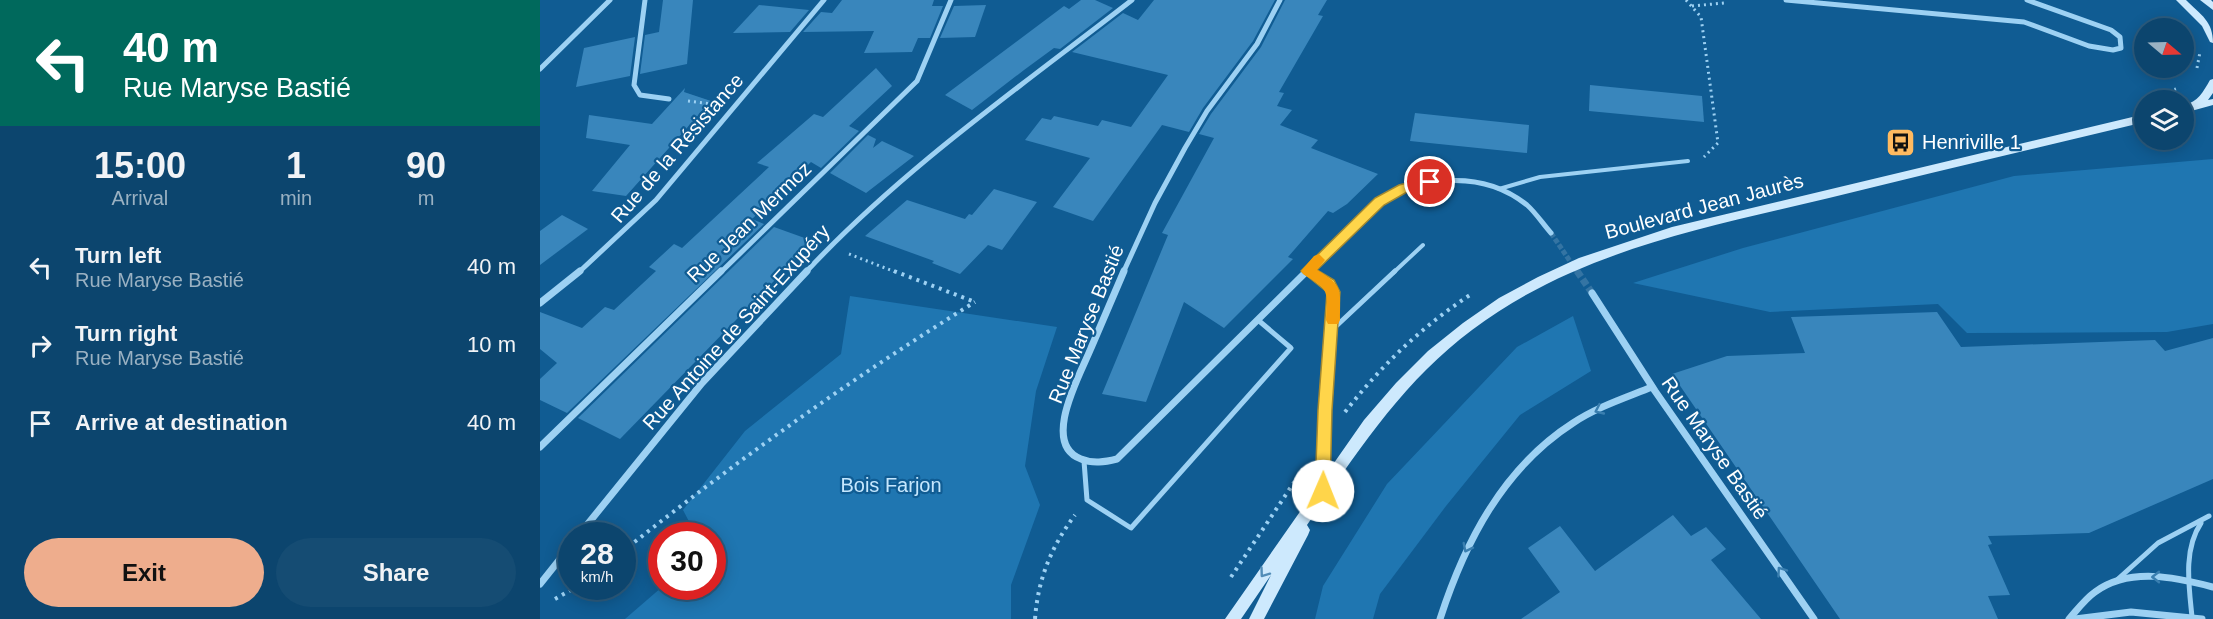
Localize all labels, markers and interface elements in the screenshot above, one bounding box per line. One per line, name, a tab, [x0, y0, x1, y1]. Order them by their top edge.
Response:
north arrow	[2134, 18, 2194, 78]
map controls	[2134, 18, 2194, 150]
icon: left	[24, 24, 102, 102]
text: 40 m	[123, 24, 219, 71]
street label: Rue de la Résistance	[606, 69, 748, 227]
text: Rue Maryse Bastié	[123, 73, 351, 103]
button: layers	[2134, 90, 2194, 150]
bus stop icon: Henriville 1	[1885, 126, 1917, 158]
place label: Henriville 1	[1922, 131, 2021, 153]
text: 15:00	[94, 145, 186, 186]
text: 1	[286, 145, 306, 186]
text: 90	[406, 145, 446, 186]
pin	[1404, 156, 1455, 207]
street label: Rue Jean Mermoz	[683, 157, 815, 287]
icon: arrive	[1413, 165, 1446, 198]
street label: Boulevard Jean Jaurès	[1602, 169, 1806, 243]
text: Arrival	[112, 187, 168, 209]
text: min	[280, 187, 312, 209]
text: m	[418, 187, 434, 209]
street label: Rue Antoine de Saint-Exupéry	[638, 220, 834, 434]
street label: Rue Maryse Bastié	[1044, 242, 1128, 406]
text: Turn left	[75, 243, 161, 268]
icon: left	[24, 251, 57, 284]
text: 40 m	[467, 254, 516, 279]
text: Rue Maryse Bastié	[75, 269, 244, 291]
text: Turn right	[75, 321, 177, 346]
icon: right	[24, 329, 57, 362]
text: 10 m	[467, 332, 516, 357]
text: Rue Maryse Bastié	[75, 347, 244, 369]
street label: Rue Maryse Bastié	[1658, 372, 1772, 524]
one-way arrow	[1594, 403, 1605, 415]
icon: arrive	[24, 407, 57, 440]
text: Arrive at destination	[75, 410, 288, 435]
text: 40 m	[467, 410, 516, 435]
position arrow	[1291, 459, 1355, 523]
park label: Bois Farjon	[840, 474, 942, 496]
speed limit sign: 30	[648, 522, 726, 600]
text: 28	[580, 537, 614, 570]
button: Exit	[24, 538, 264, 607]
button: Share	[276, 538, 516, 607]
one-way arrow	[1463, 542, 1475, 553]
one-way arrow	[1260, 566, 1271, 577]
one-way arrow	[1777, 567, 1788, 578]
text: km/h	[581, 568, 613, 585]
one-way arrow	[2151, 571, 2160, 583]

